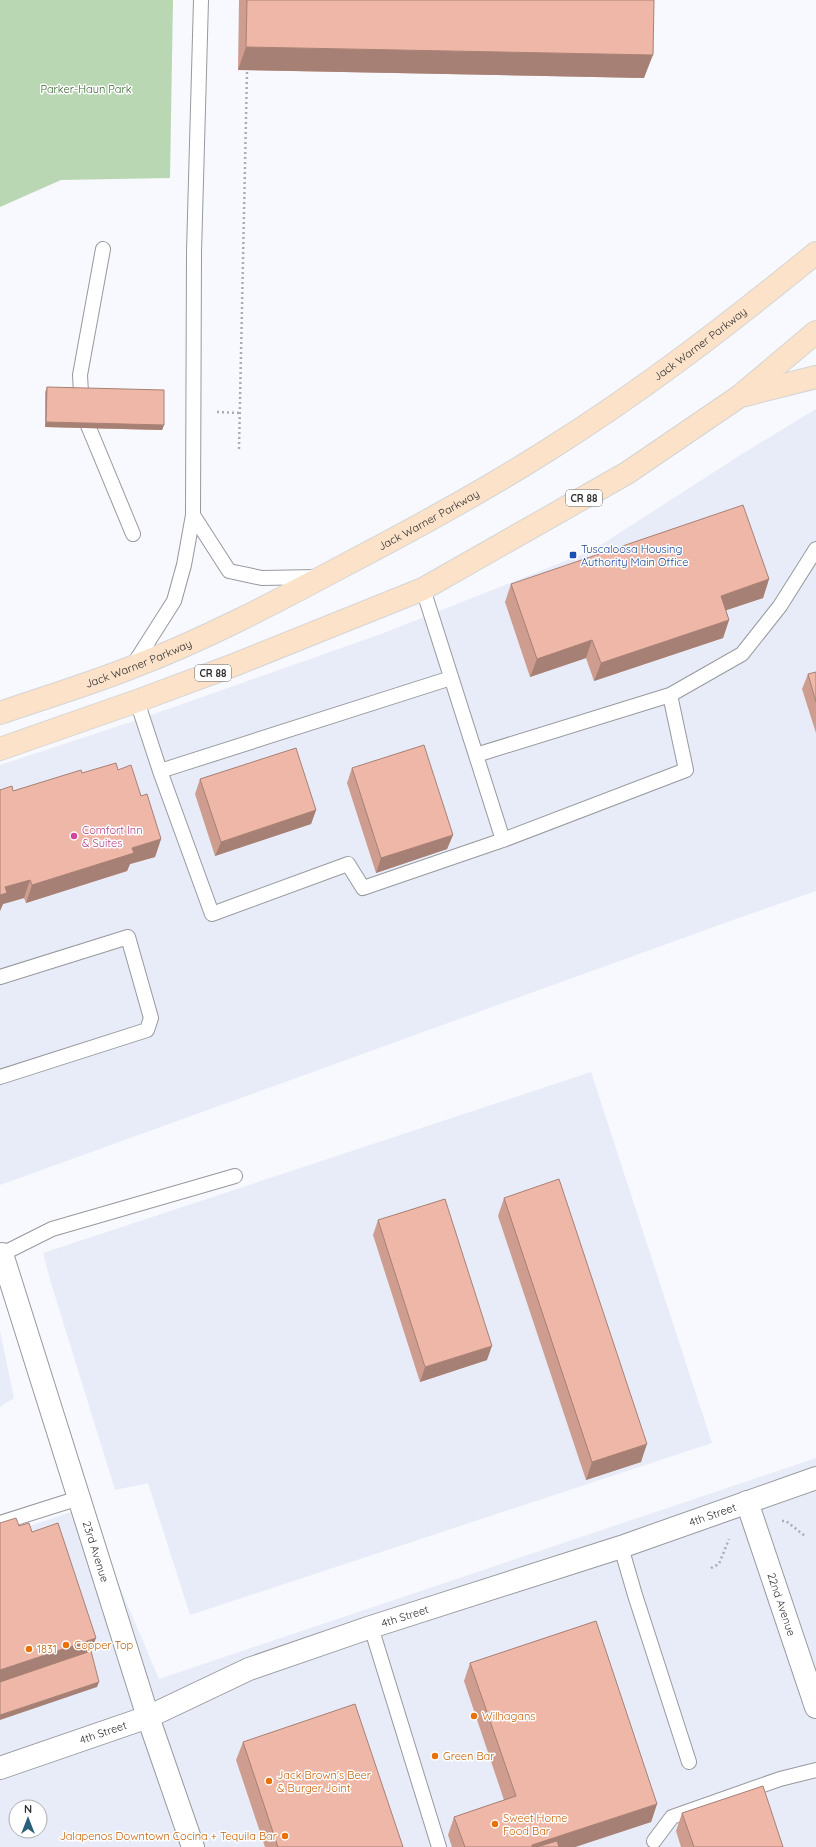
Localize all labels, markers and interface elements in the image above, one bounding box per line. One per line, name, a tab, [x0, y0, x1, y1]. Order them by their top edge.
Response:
park label: Parker-Haun Park	[40, 82, 132, 96]
street label: Jack Warner Parkway	[651, 304, 750, 384]
street label: Jack Warner Parkway	[376, 486, 482, 553]
road number: CR 88	[566, 490, 602, 506]
place label: Tuscaloosa Housing Authority Main Office	[581, 542, 689, 569]
marker: Tuscaloosa Housing Authority Main Office	[568, 550, 578, 560]
street label: Jack Warner Parkway	[83, 636, 194, 691]
road number: CR 88	[195, 665, 231, 681]
place label: Comfort Inn & Suites	[82, 823, 142, 850]
marker: Comfort Inn & Suites	[69, 831, 79, 841]
street label: 4th Street	[687, 1500, 738, 1529]
street label: 23rd Avenue	[80, 1519, 112, 1584]
street label: 22nd Avenue	[764, 1571, 799, 1638]
street label: 4th Street	[379, 1602, 431, 1630]
place label: Copper Top	[74, 1638, 134, 1652]
marker: Copper Top	[61, 1640, 71, 1650]
place label: 1831	[37, 1642, 57, 1656]
marker: 1831	[24, 1644, 34, 1654]
place label: Wilhagans	[482, 1709, 535, 1723]
marker: Wilhagans	[469, 1711, 479, 1721]
street label: 4th Street	[78, 1718, 129, 1747]
place label: Green Bar	[443, 1749, 495, 1763]
marker: Green Bar	[430, 1751, 440, 1761]
place label: Jack Brown's Beer & Burger Joint	[277, 1768, 372, 1795]
marker: Jack Brown's Beer & Burger Joint	[264, 1776, 274, 1786]
north arrow	[8, 1799, 48, 1839]
text: N	[24, 1802, 32, 1816]
place label: Sweet Home Food Bar	[503, 1811, 567, 1838]
marker: Sweet Home Food Bar	[490, 1819, 500, 1829]
place label: Jalapenos Downtown Cocina + Tequila Bar	[59, 1829, 278, 1843]
marker: Jalapenos Downtown Cocina + Tequila Bar	[280, 1831, 290, 1841]

